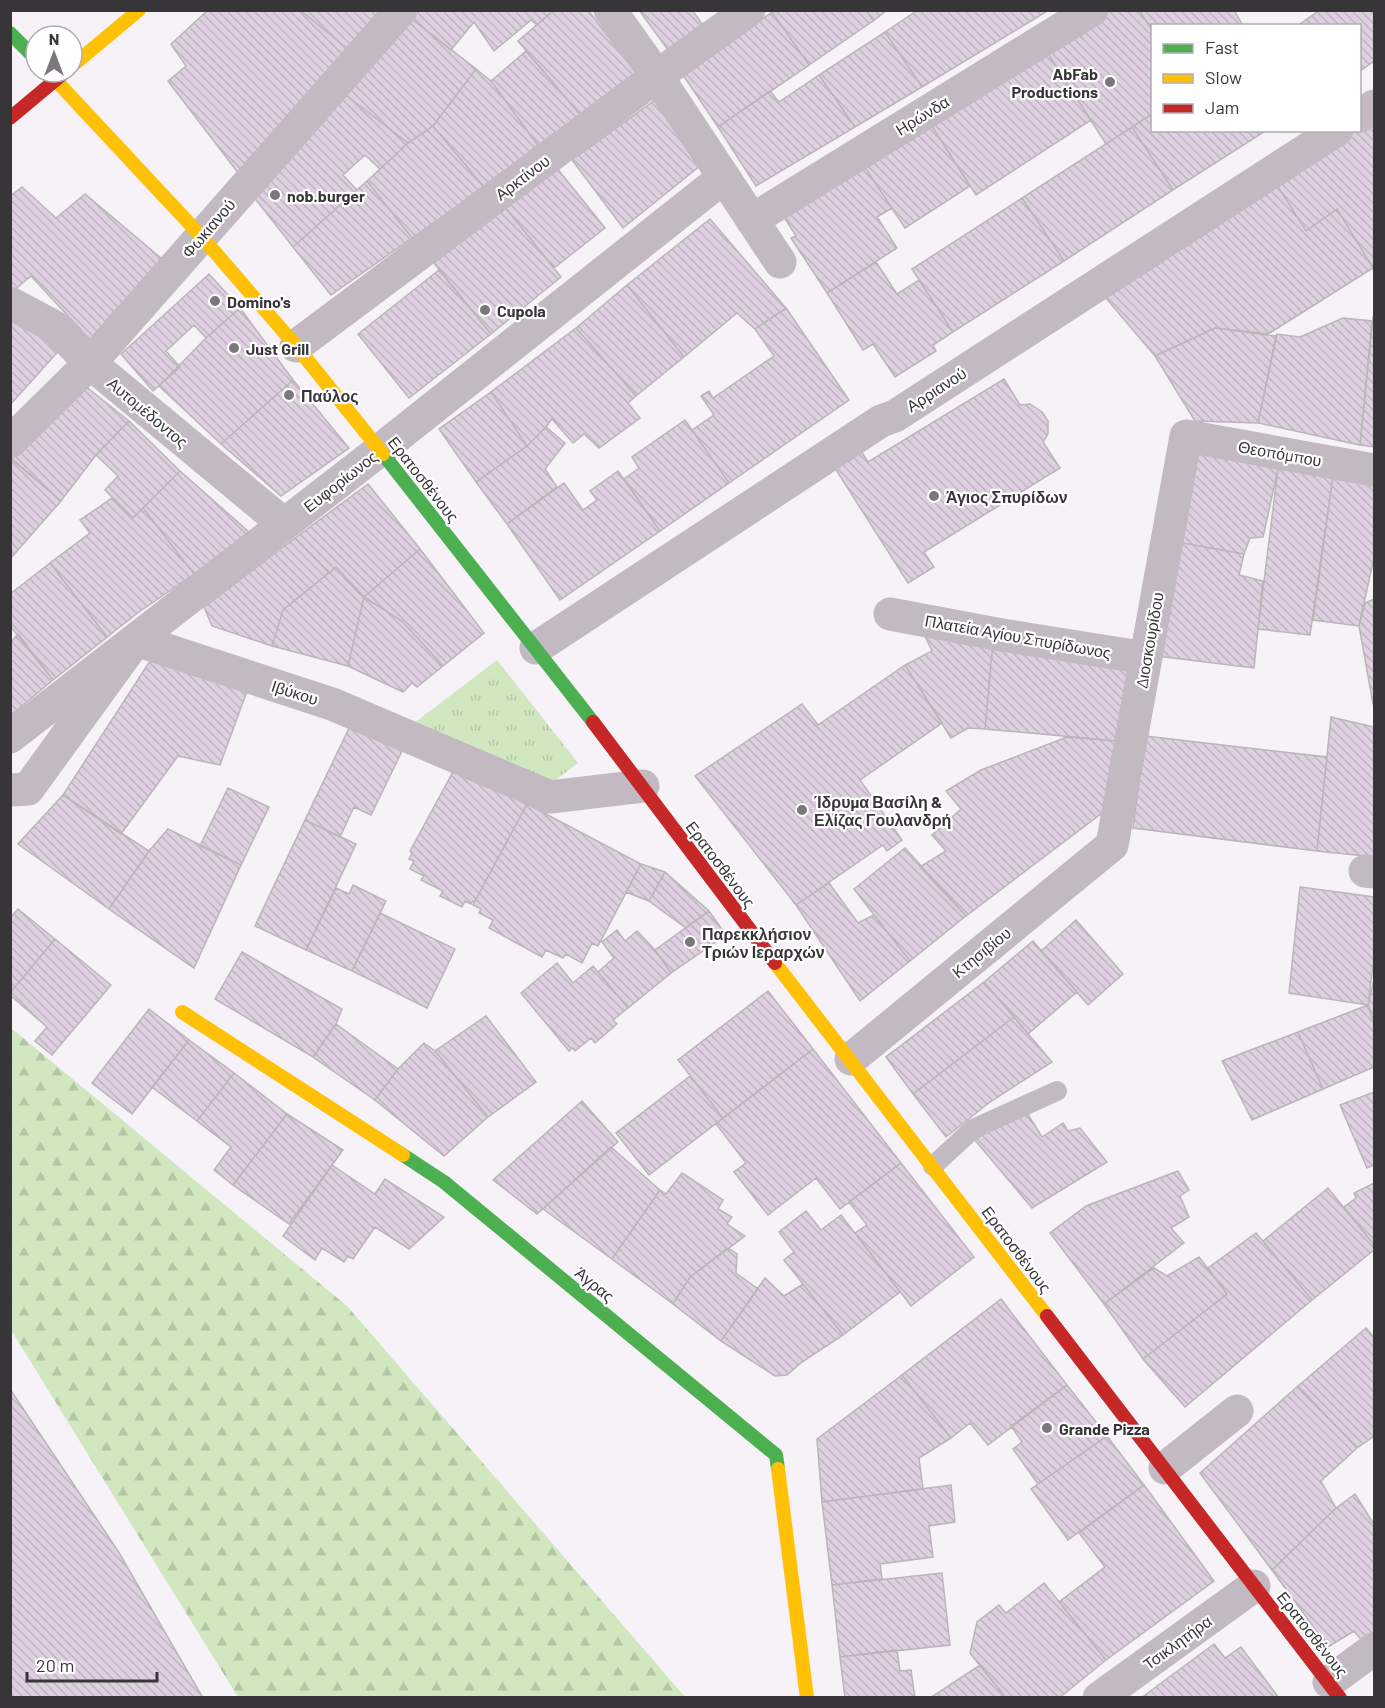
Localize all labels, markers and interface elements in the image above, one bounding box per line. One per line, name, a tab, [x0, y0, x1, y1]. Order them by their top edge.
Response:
north arrow	[24, 24, 84, 84]
legend	[1151, 24, 1361, 132]
text: N	[49, 29, 59, 48]
text: Fast	[1205, 36, 1239, 58]
place label: AbFab Productions	[1011, 64, 1098, 101]
text: Slow	[1205, 66, 1242, 88]
marker: AbFab Productions	[1103, 75, 1117, 89]
street label: Ηρώνδα	[892, 91, 952, 139]
text: Jam	[1205, 96, 1239, 118]
street label: Αρκτίνου	[491, 150, 553, 204]
place label: nob.burger	[287, 186, 365, 205]
marker: nob.burger	[268, 188, 282, 202]
street label: Φωκιανού	[177, 195, 239, 261]
place label: Domino's	[227, 292, 291, 311]
marker: Domino's	[208, 294, 222, 308]
place label: Cupola	[497, 301, 546, 320]
marker: Cupola	[478, 303, 492, 317]
place label: Just Grill	[246, 339, 309, 358]
marker: Just Grill	[227, 341, 241, 355]
street label: Αρριανού	[903, 363, 969, 415]
street label: Αυτομέδοντος	[104, 373, 192, 451]
place label: Παύλος	[301, 386, 359, 406]
marker: Παύλος	[282, 388, 296, 402]
street label: Ερατοσθένους	[385, 432, 463, 526]
street label: Θεοπόμπου	[1237, 436, 1323, 470]
street label: Ευφορίωνος	[299, 446, 381, 516]
place label: Άγιος Σπυρίδων	[946, 487, 1068, 507]
marker: Άγιος Σπυρίδων	[927, 489, 941, 503]
street label: Διοσκουρίδου	[1131, 590, 1167, 690]
street label: Πλατεία Αγίου Σπυρίδωνος	[924, 610, 1113, 662]
street label: Ιβύκου	[269, 676, 321, 708]
place label: Ίδρυμα Βασίλη & Ελίζας Γουλανδρή	[814, 792, 951, 830]
marker: Ίδρυμα Βασίλη & Ελίζας Γουλανδρή	[795, 803, 809, 817]
street label: Ερατοσθένους	[682, 817, 760, 911]
street label: Κτησιβίου	[948, 923, 1014, 981]
place label: Παρεκκλήσιον Τριών Ιεραρχών	[702, 924, 825, 961]
marker: Παρεκκλήσιον Τριών Ιεραρχών	[683, 935, 697, 949]
street label: Ερατοσθένους	[978, 1202, 1056, 1296]
street label: Άγρας	[572, 1263, 618, 1306]
place label: Grande Pizza	[1059, 1419, 1150, 1438]
marker: Grande Pizza	[1040, 1421, 1054, 1435]
street label: Ερατοσθένους	[1274, 1587, 1352, 1681]
street label: Τσικλητήρα	[1139, 1611, 1215, 1673]
scale bar	[27, 1645, 158, 1683]
text: 20 m	[36, 1654, 74, 1676]

